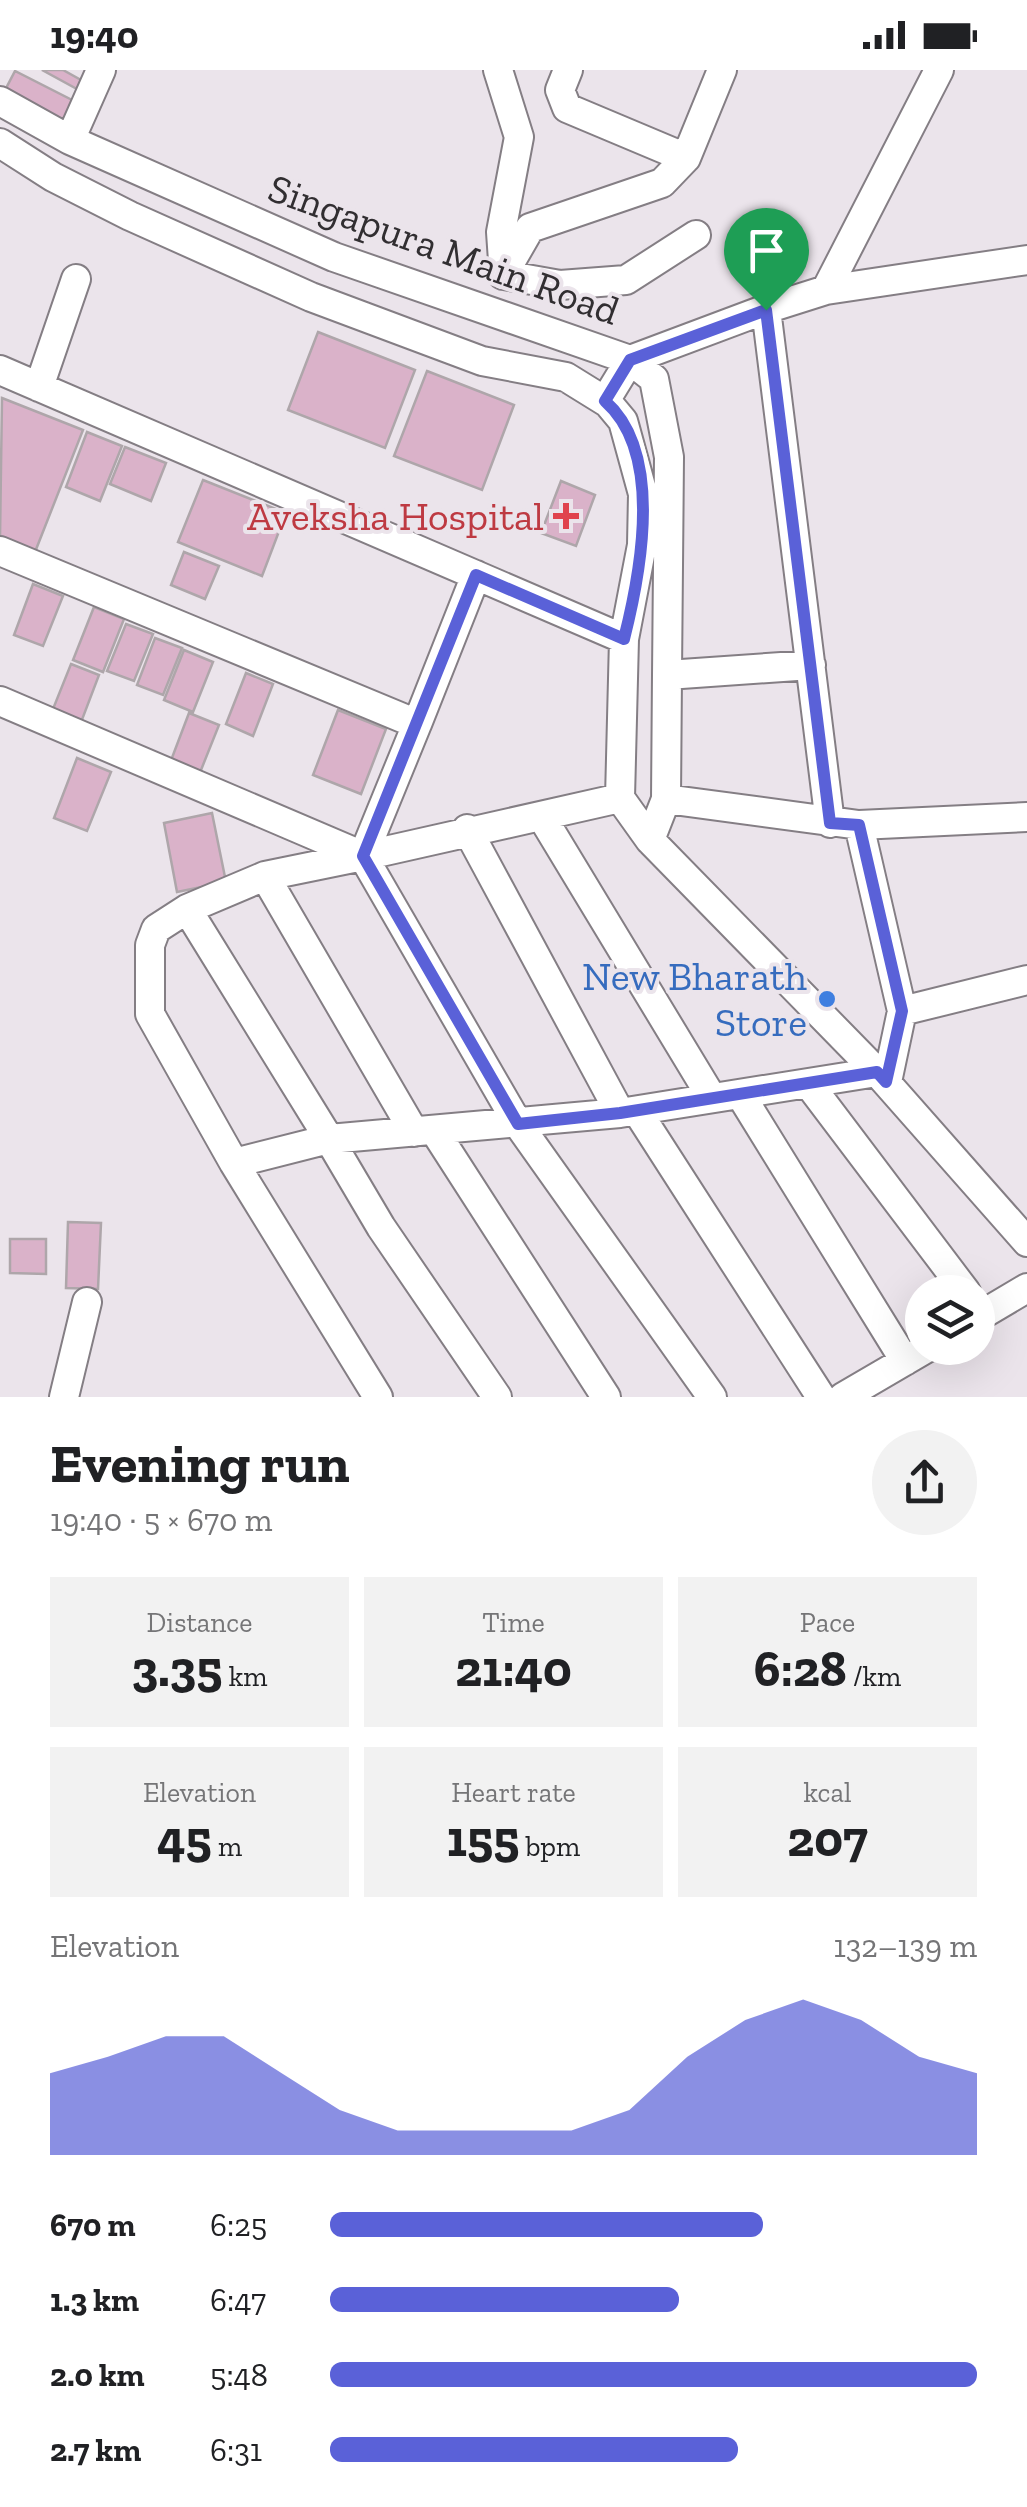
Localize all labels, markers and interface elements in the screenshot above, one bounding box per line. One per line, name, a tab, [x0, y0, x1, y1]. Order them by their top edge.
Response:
text: 19:40	[50, 12, 139, 58]
street label: Singapura Main Road	[262, 163, 626, 335]
pin	[724, 208, 809, 311]
icon: arrive	[739, 223, 794, 278]
place label: Aveksha Hospital	[247, 492, 544, 540]
marker: Aveksha Hospital	[553, 503, 579, 529]
place label: New Bharath Store	[582, 952, 808, 1046]
marker: New Bharath Store	[816, 988, 838, 1010]
map controls	[905, 1275, 995, 1365]
button: layers	[905, 1275, 995, 1365]
text: Evening run	[50, 1430, 350, 1496]
button: share	[872, 1430, 977, 1535]
text: 19:40 · 5 × 670 m	[50, 1501, 272, 1539]
text: Distance	[147, 1606, 252, 1639]
text: Time	[482, 1606, 545, 1639]
text: Pace	[800, 1606, 855, 1639]
text: 3.35	[132, 1639, 222, 1699]
text: 21:40	[455, 1639, 572, 1699]
text: 6:28	[754, 1639, 847, 1699]
text: km	[222, 1660, 267, 1693]
text: /km	[847, 1660, 901, 1693]
text: Elevation	[143, 1776, 256, 1809]
text: Heart rate	[451, 1776, 576, 1809]
text: kcal	[804, 1776, 852, 1809]
text: 45	[157, 1809, 212, 1869]
text: 155	[447, 1809, 519, 1869]
text: 207	[787, 1809, 868, 1869]
text: m	[212, 1830, 242, 1863]
text: bpm	[519, 1830, 580, 1863]
text: Elevation	[50, 1927, 179, 1965]
text: 132–139 m	[833, 1927, 977, 1965]
text: 670 m	[50, 2206, 135, 2244]
text: 6:25	[210, 2206, 267, 2244]
text: 1.3 km	[50, 2281, 139, 2319]
text: 6:47	[210, 2281, 266, 2319]
text: 2.0 km	[50, 2356, 145, 2394]
text: 5:48	[210, 2356, 268, 2394]
text: 2.7 km	[50, 2431, 141, 2469]
text: 6:31	[210, 2431, 262, 2469]

